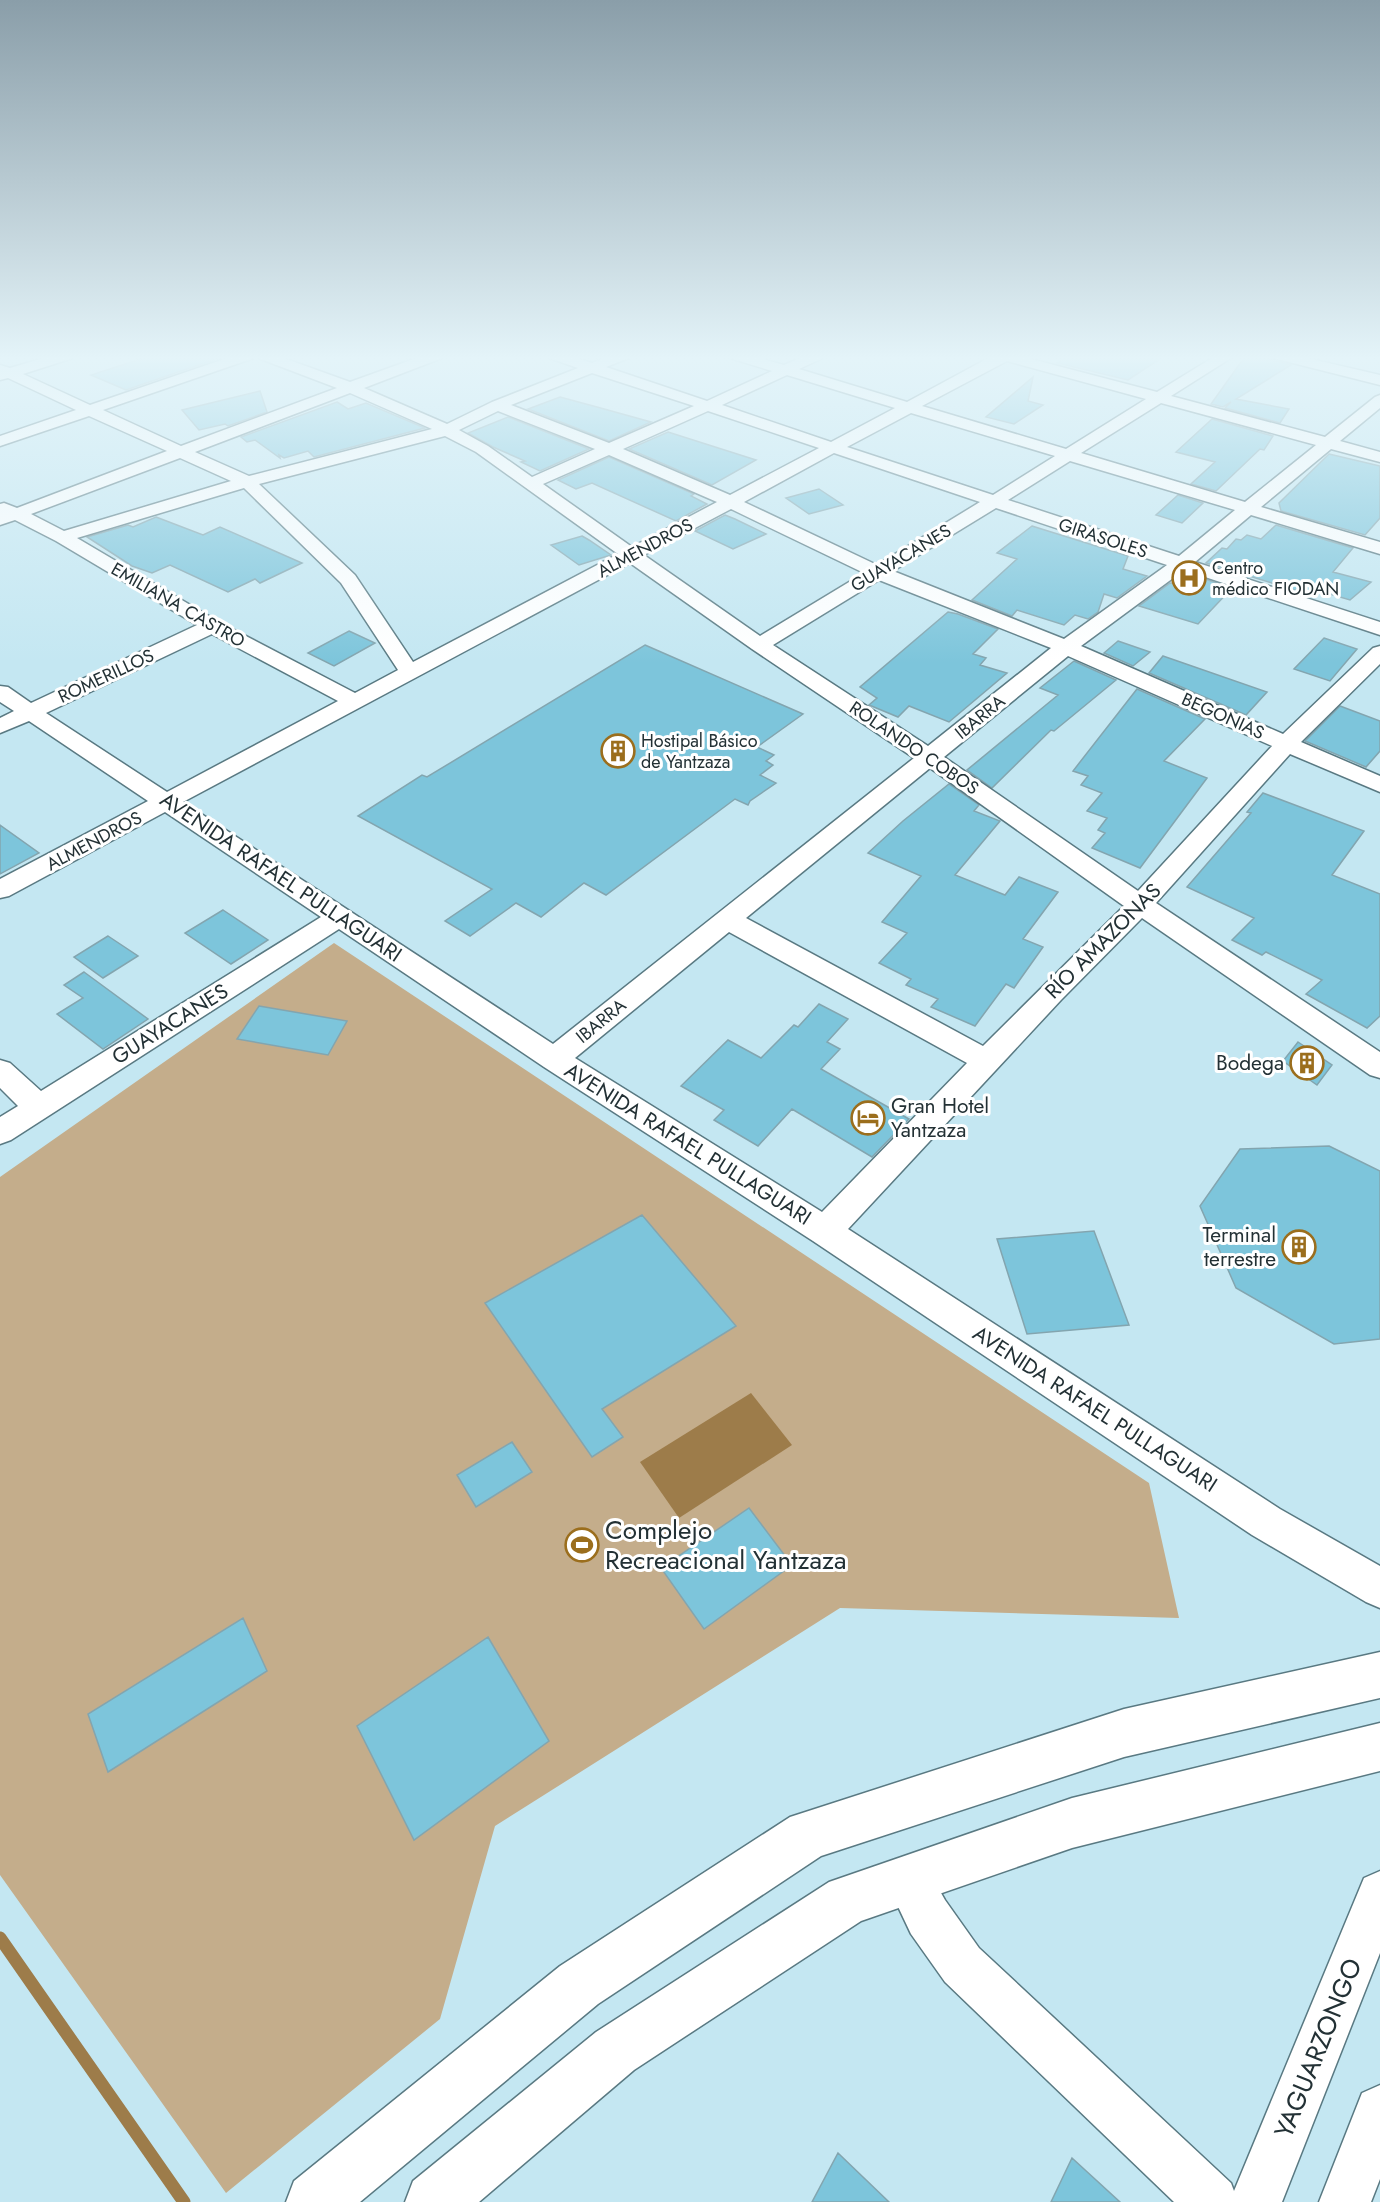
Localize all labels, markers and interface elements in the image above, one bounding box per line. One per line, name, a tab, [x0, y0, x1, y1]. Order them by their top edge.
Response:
street label: GIRASOLES	[1055, 511, 1151, 565]
street label: ALMENDROS	[593, 512, 697, 584]
street label: GUAYACANES	[846, 518, 956, 598]
place label: Centro médico FIODAN	[1212, 555, 1339, 602]
street label: EMILIANA CASTRO	[106, 556, 250, 654]
hospital icon: Centro médico FIODAN	[1171, 560, 1207, 596]
street label: ROMERILLOS	[54, 642, 158, 710]
street label: BEGONIAS	[1177, 686, 1269, 746]
street label: IBARRA	[949, 689, 1011, 745]
street label: ROLANDO COBOS	[844, 695, 984, 801]
place label: Hostipal Básico de Yantzaza	[641, 728, 758, 775]
building icon: Hostipal Básico de Yantzaza	[600, 733, 636, 769]
street label: AVENIDA RAFAEL PULLAGUARI	[154, 785, 408, 969]
street label: ALMENDROS	[42, 805, 146, 877]
street label: RÍO AMAZONAS	[1038, 876, 1168, 1006]
street label: GUAYACANES	[106, 976, 234, 1072]
street label: IBARRA	[570, 993, 632, 1049]
building icon: Bodega	[1289, 1045, 1325, 1081]
place label: Bodega	[1216, 1048, 1284, 1078]
street label: AVENIDA RAFAEL PULLAGUARI	[559, 1056, 817, 1232]
place label: Gran Hotel Yantzaza	[891, 1091, 989, 1145]
hotel icon: Gran Hotel Yantzaza	[850, 1100, 886, 1136]
place label: Terminal terrestre	[1203, 1220, 1276, 1274]
building icon: Terminal terrestre	[1281, 1229, 1317, 1265]
street label: AVENIDA RAFAEL PULLAGUARI	[967, 1319, 1223, 1499]
place label: Complejo Recreacional Yantzaza	[605, 1511, 846, 1579]
sports icon: Complejo Recreacional Yantzaza	[564, 1527, 600, 1563]
street label: YAGUARZONGO	[1265, 1952, 1371, 2144]

